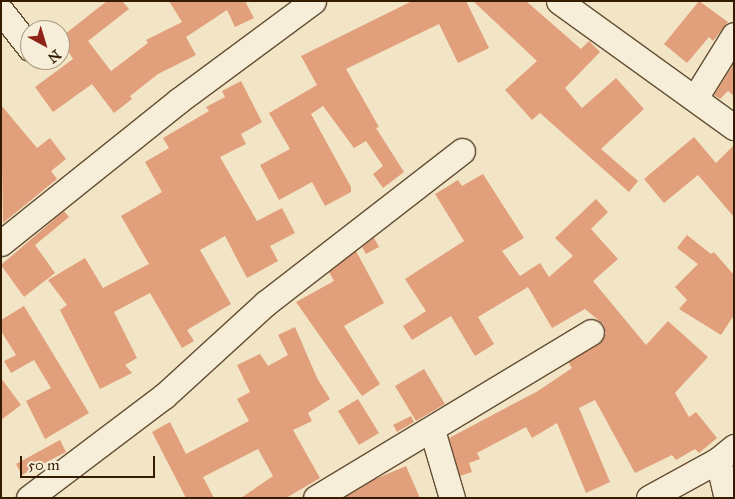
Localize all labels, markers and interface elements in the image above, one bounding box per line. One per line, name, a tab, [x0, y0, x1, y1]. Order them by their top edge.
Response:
north arrow	[20, 20, 70, 70]
text: N	[44, 46, 64, 67]
scale bar	[22, 446, 158, 478]
text: 50 m	[28, 456, 60, 474]

